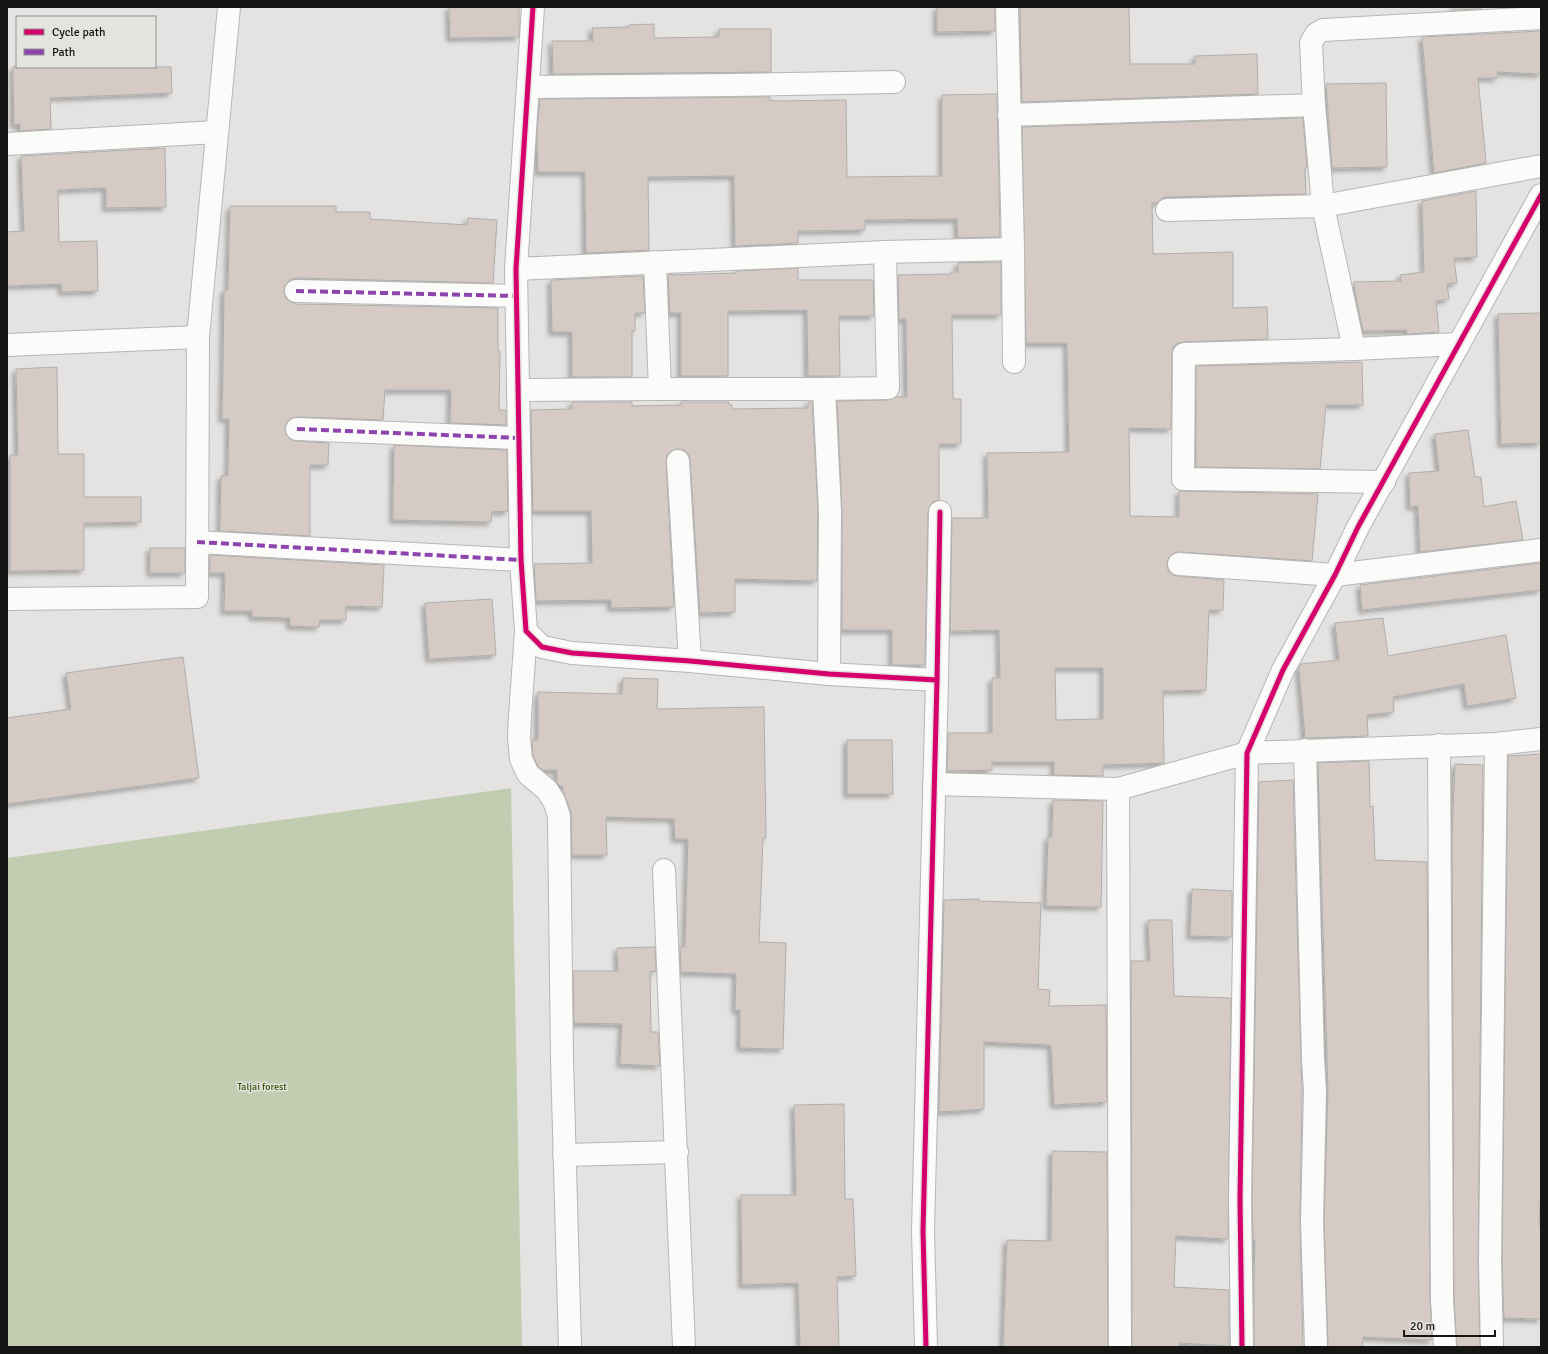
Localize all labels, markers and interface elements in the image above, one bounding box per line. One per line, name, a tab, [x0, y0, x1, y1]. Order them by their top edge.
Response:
legend	[16, 16, 156, 68]
text: Cycle path	[52, 25, 105, 40]
text: Path	[52, 45, 75, 60]
park label: Taljai forest	[237, 1081, 287, 1093]
scale bar	[1404, 1312, 1495, 1338]
text: 20 m	[1410, 1319, 1435, 1334]

